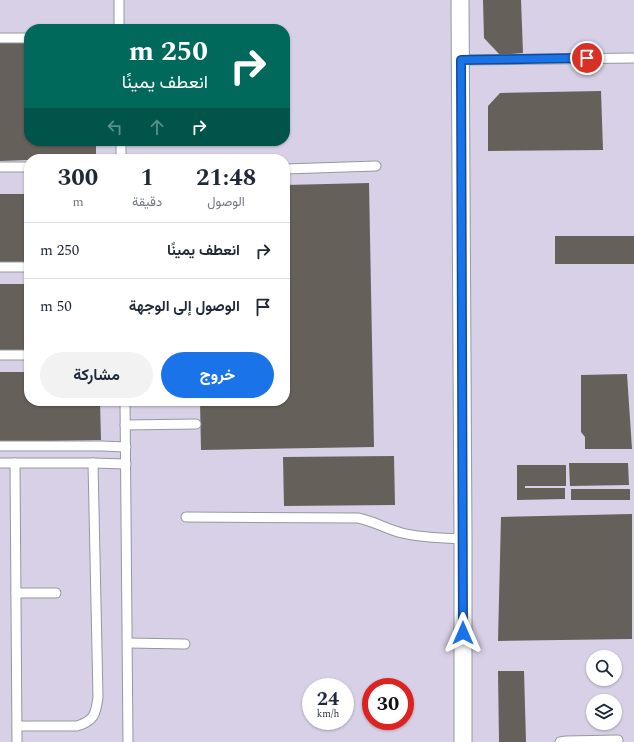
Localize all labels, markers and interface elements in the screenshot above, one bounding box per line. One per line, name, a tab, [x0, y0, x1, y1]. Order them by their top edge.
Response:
text: 250 m	[129, 30, 208, 73]
icon: right	[222, 40, 274, 92]
pin	[570, 41, 604, 75]
icon: arrive	[576, 47, 598, 69]
text: انعطف يمينًا	[122, 69, 208, 96]
icon: left	[104, 116, 126, 138]
icon: ahead	[146, 116, 168, 138]
icon: right	[188, 116, 210, 138]
text: 300	[58, 160, 98, 196]
text: 1	[140, 160, 154, 196]
text: 21:48	[196, 160, 256, 196]
text: m	[72, 192, 84, 212]
text: دقيقة	[132, 192, 162, 212]
text: الوصول	[207, 192, 245, 212]
text: 250 m	[40, 239, 79, 262]
text: انعطف يمينًا	[167, 239, 240, 262]
icon: right	[252, 240, 274, 262]
text: 50 m	[40, 295, 72, 318]
text: الوصول إلى الوجهة	[129, 295, 240, 318]
icon: arrive	[252, 296, 274, 318]
button: مشاركة	[40, 352, 153, 398]
button: خروج	[161, 352, 274, 398]
position arrow	[442, 612, 484, 654]
map controls	[586, 650, 622, 730]
button: search	[586, 650, 622, 686]
speed limit sign: 30	[362, 678, 414, 730]
text: 24	[317, 684, 339, 714]
button: layers	[586, 694, 622, 730]
text: km/h	[317, 706, 339, 722]

